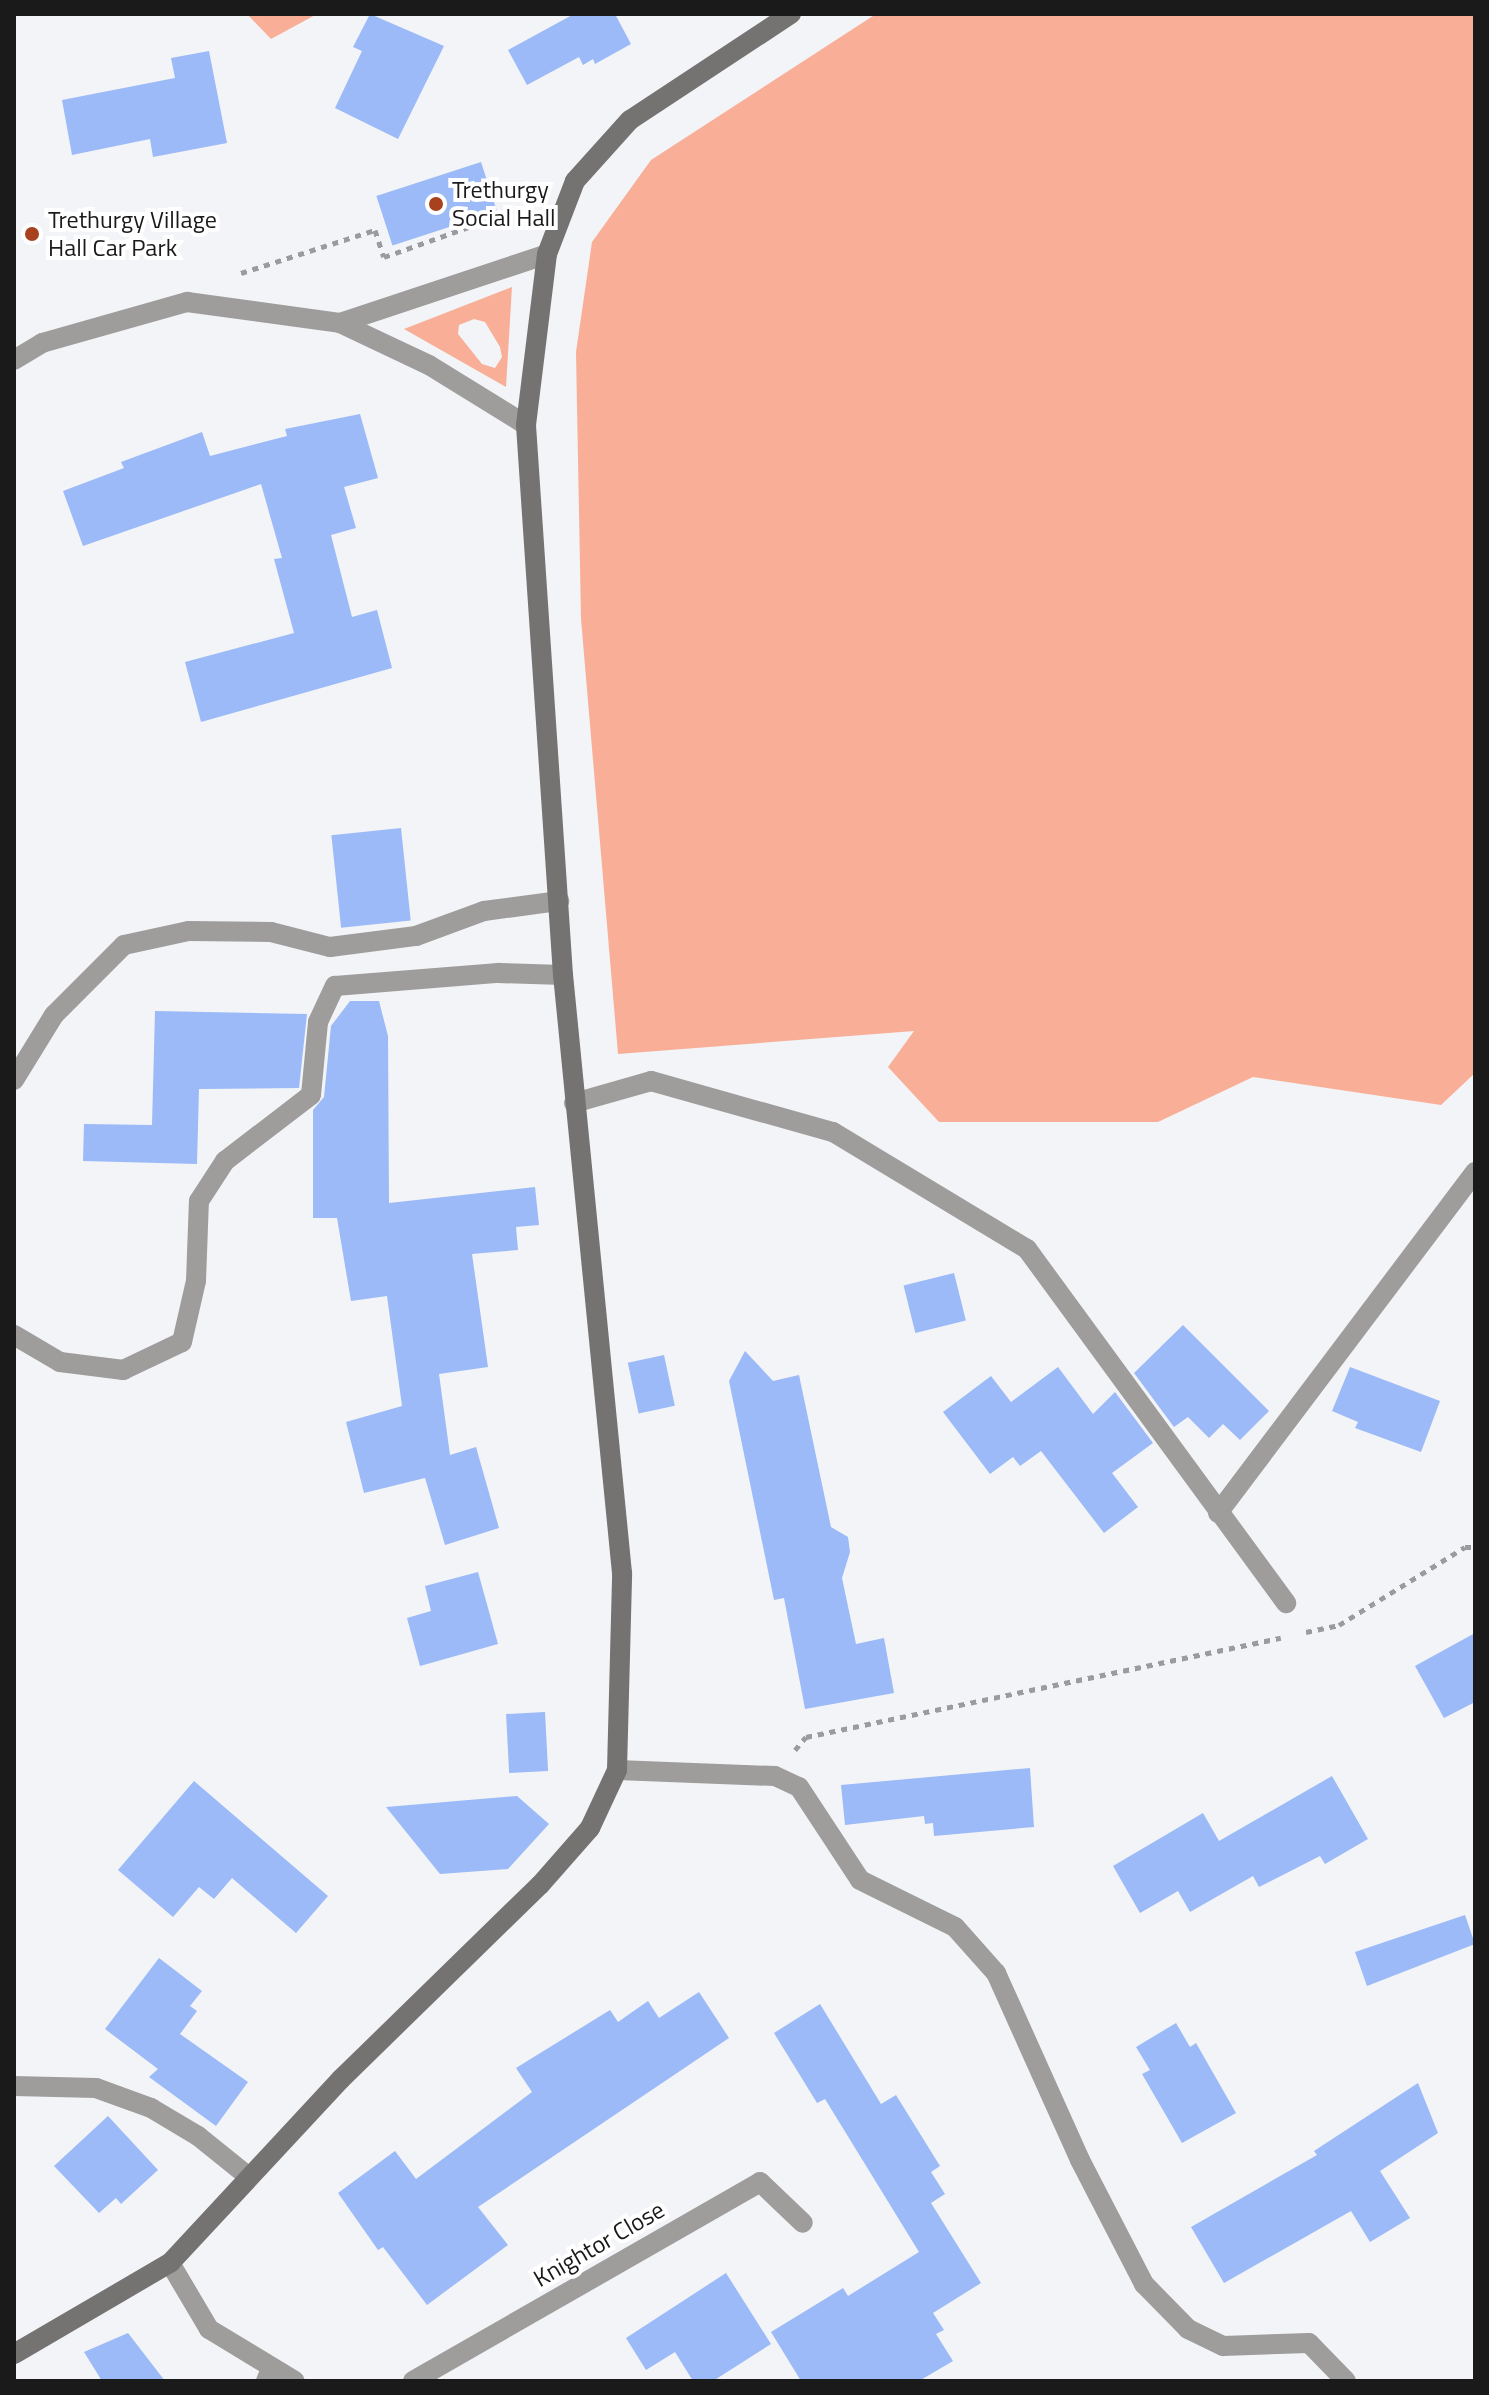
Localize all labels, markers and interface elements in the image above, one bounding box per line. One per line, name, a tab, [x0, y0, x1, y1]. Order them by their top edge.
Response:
place label: Trethurgy Social Hall	[452, 176, 556, 232]
marker: Trethurgy Social Hall	[427, 195, 445, 213]
place label: Trethurgy Village Hall Car Park	[48, 206, 217, 262]
marker: Trethurgy Village Hall Car Park	[23, 225, 41, 243]
street label: Knightor Close	[529, 2195, 669, 2293]

